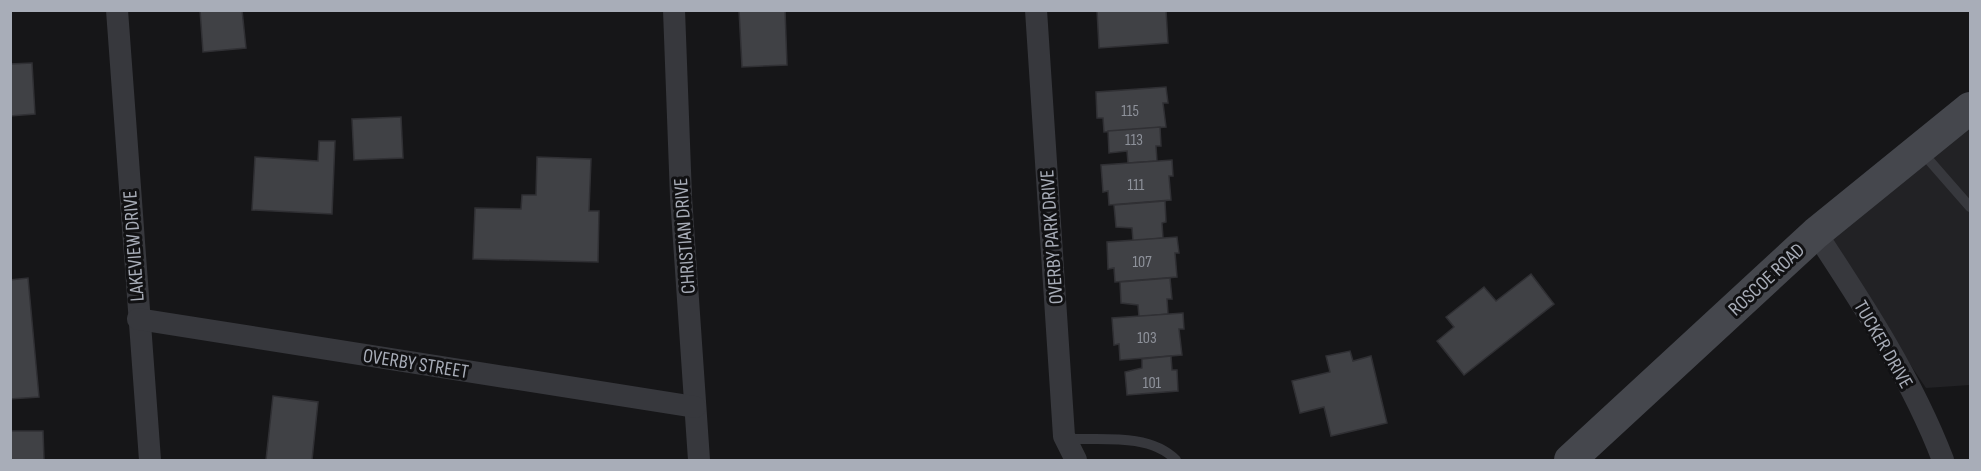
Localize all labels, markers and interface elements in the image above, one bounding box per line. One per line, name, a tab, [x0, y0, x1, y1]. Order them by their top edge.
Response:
house number: 115	[1121, 102, 1139, 121]
house number: 113	[1125, 131, 1143, 150]
street label: OVERBY PARK DRIVE	[1035, 169, 1069, 305]
house number: 111	[1128, 176, 1145, 195]
street label: CHRISTIAN DRIVE	[669, 177, 701, 295]
street label: LAKEVIEW DRIVE	[118, 190, 150, 302]
street label: ROSCOE ROAD	[1724, 238, 1810, 321]
house number: 107	[1132, 253, 1152, 272]
street label: TUCKER DRIVE	[1848, 296, 1918, 393]
house number: 103	[1137, 329, 1157, 348]
street label: OVERBY STREET	[361, 344, 470, 384]
house number: 101	[1143, 374, 1162, 393]

